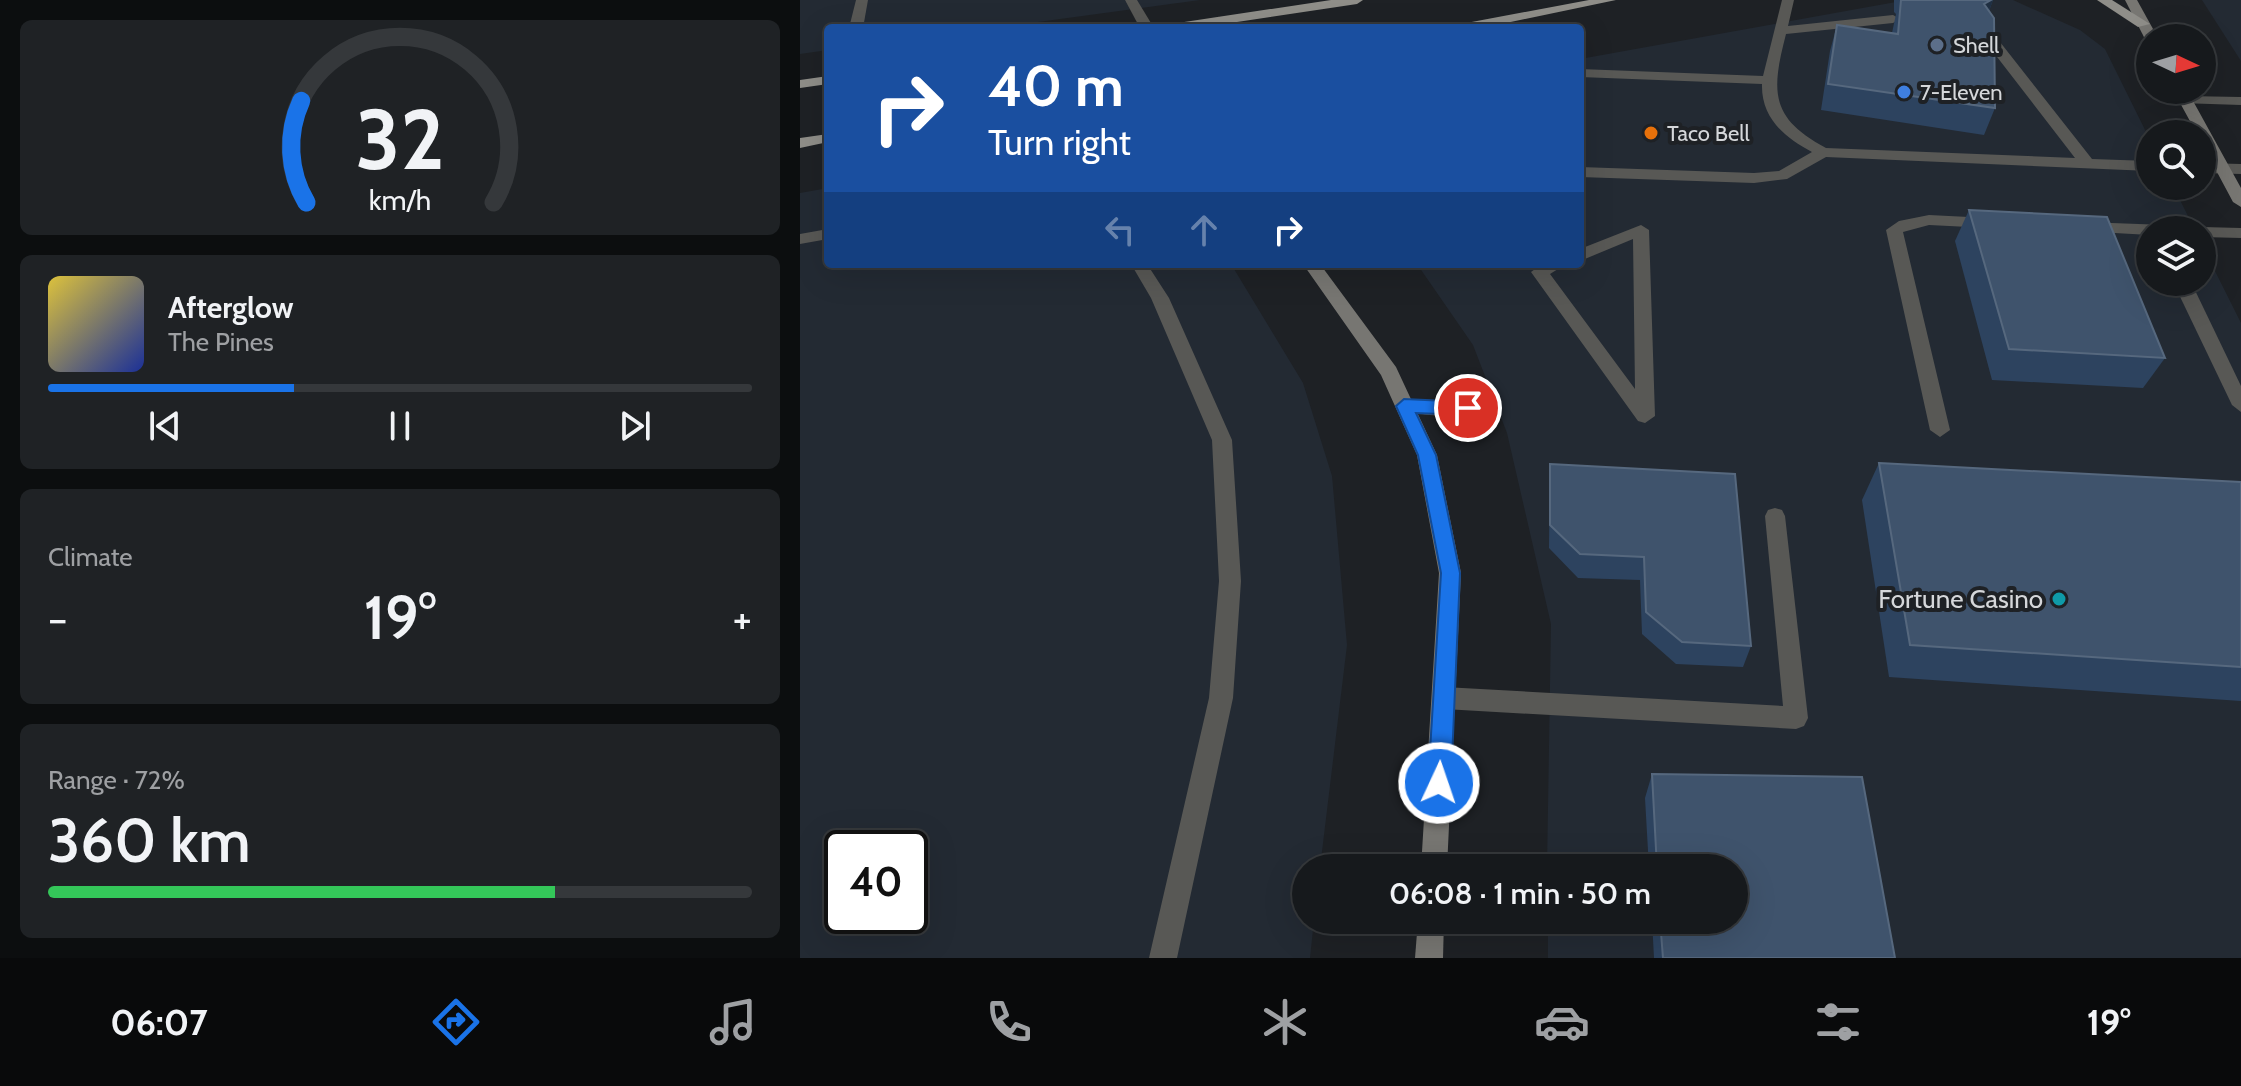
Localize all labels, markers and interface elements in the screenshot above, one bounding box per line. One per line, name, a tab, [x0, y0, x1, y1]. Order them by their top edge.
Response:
north arrow	[2136, 24, 2216, 104]
map controls	[2136, 24, 2216, 296]
place label: Shell	[1953, 32, 2000, 59]
marker: Shell	[1928, 36, 1946, 54]
text: 40 m	[988, 52, 1124, 120]
icon: right	[856, 56, 960, 160]
place label: 7-Eleven	[1920, 79, 2003, 106]
marker: 7-Eleven	[1895, 83, 1913, 101]
text: 32	[356, 89, 444, 190]
text: Turn right	[988, 120, 1131, 164]
place label: Taco Bell	[1667, 120, 1750, 147]
button: search	[2136, 120, 2216, 200]
marker: Taco Bell	[1642, 124, 1660, 142]
text: km/h	[369, 182, 431, 217]
icon: left	[1098, 208, 1142, 252]
icon: ahead	[1182, 208, 1226, 252]
icon: right	[1266, 208, 1310, 252]
button: layers	[2136, 216, 2216, 296]
text: Afterglow	[168, 289, 294, 326]
text: The Pines	[168, 326, 274, 358]
pin	[1434, 374, 1502, 442]
icon: arrive	[1446, 386, 1490, 430]
icon: previous	[143, 404, 187, 448]
icon: pause	[378, 404, 422, 448]
icon: next	[613, 404, 657, 448]
text: Climate	[48, 541, 133, 573]
text: 19°	[364, 581, 436, 654]
place label: Fortune Casino	[1878, 583, 2043, 615]
marker: Fortune Casino	[2050, 590, 2068, 608]
text: −	[48, 592, 67, 645]
text: +	[733, 592, 752, 645]
position arrow	[1397, 741, 1481, 825]
text: Range · 72%	[48, 764, 185, 796]
text: 360 km	[48, 804, 251, 877]
speed limit sign: 40	[824, 830, 928, 934]
text: 06:08 · 1 min · 50 m	[1389, 875, 1651, 912]
icon: directions	[428, 994, 484, 1050]
icon: music	[705, 994, 761, 1050]
icon: phone	[981, 994, 1037, 1050]
icon: climate	[1257, 994, 1313, 1050]
icon: car	[1534, 994, 1590, 1050]
icon: filters	[1810, 994, 1866, 1050]
text: 06:07	[110, 1000, 208, 1044]
text: 19°	[2087, 1000, 2131, 1044]

